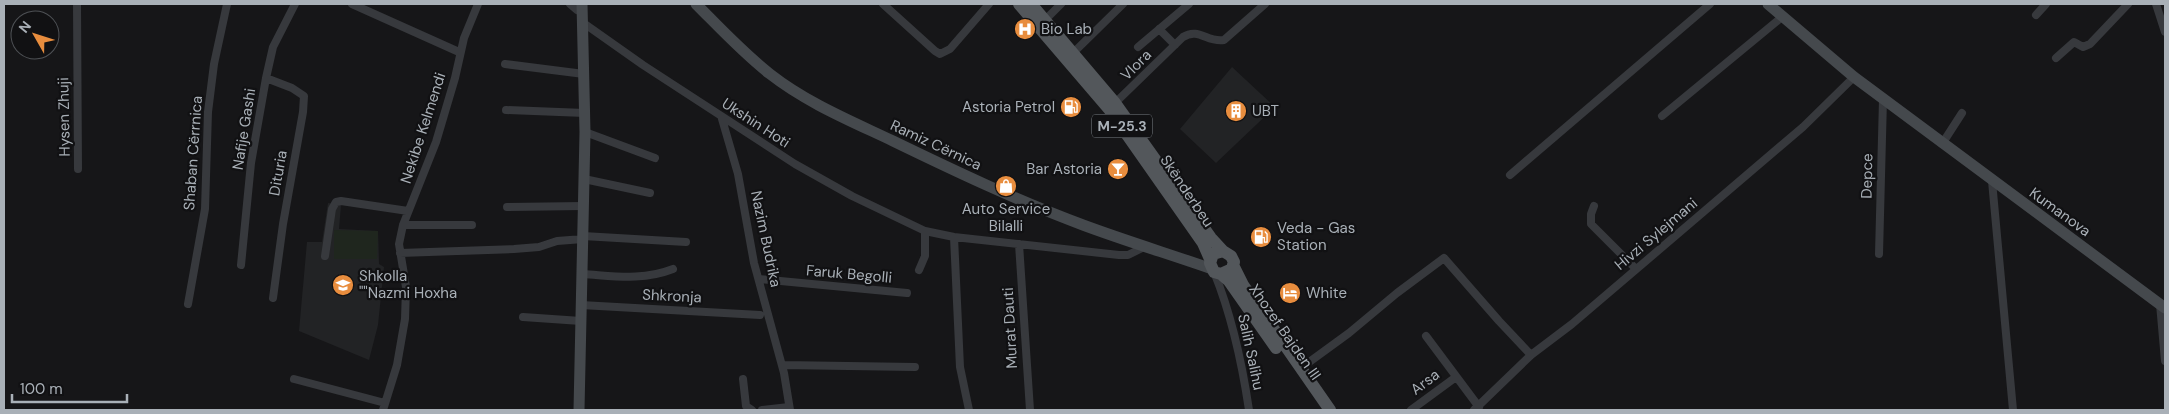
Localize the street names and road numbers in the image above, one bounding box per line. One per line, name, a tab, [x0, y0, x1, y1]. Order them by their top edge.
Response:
street label: Vlora	[1116, 45, 1156, 85]
street label: Nekibe Kelmendi	[396, 70, 450, 186]
street label: Hysen Zhuji	[53, 77, 75, 157]
street label: Nafije Gashi	[228, 87, 260, 171]
street label: Ukshin Hoti	[718, 93, 794, 153]
street label: Shaban Cërrnica	[179, 95, 207, 211]
road number: M-25.3	[1092, 114, 1152, 138]
street label: Ramiz Cërnica	[887, 115, 985, 175]
street label: Dituria	[264, 149, 292, 197]
street label: Skënderbeu	[1156, 151, 1218, 231]
street label: Depce	[1857, 153, 1877, 199]
street label: Kumanova	[2025, 183, 2095, 241]
street label: Nazim Budrika	[746, 189, 786, 289]
street label: Hivzi Sylejmani	[1610, 193, 1702, 275]
street label: Faruk Begolli	[805, 260, 893, 288]
street label: Xhozef Bajden III	[1244, 280, 1326, 384]
street label: Shkronja	[642, 284, 702, 308]
street label: Murat Dauti	[998, 287, 1022, 369]
street label: Salih Salihu	[1233, 312, 1269, 392]
street label: Arsa	[1407, 365, 1443, 399]

